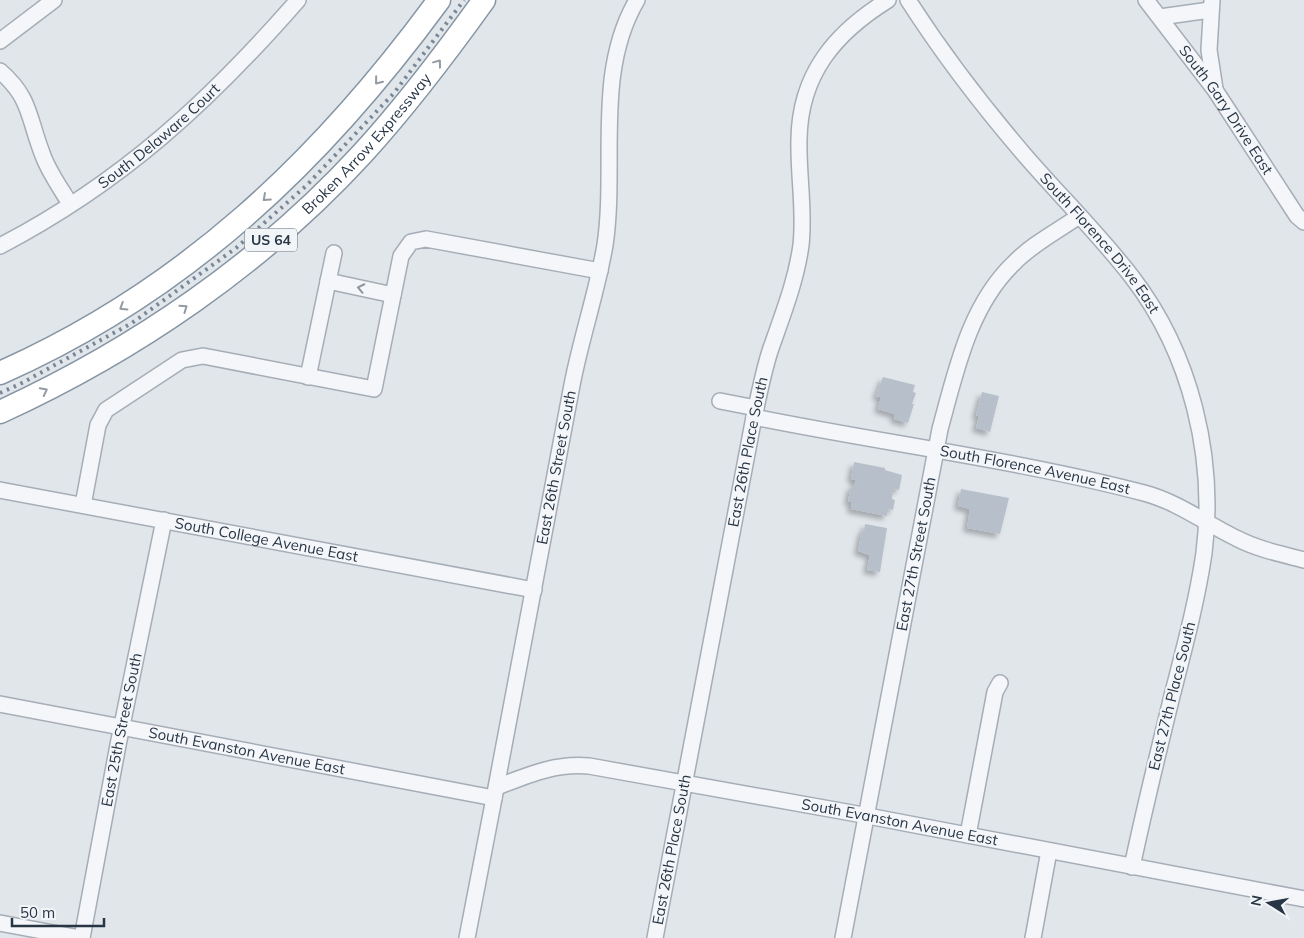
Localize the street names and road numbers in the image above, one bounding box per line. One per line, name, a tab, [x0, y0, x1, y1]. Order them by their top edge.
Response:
street label: South Gary Drive East	[1175, 41, 1277, 178]
street label: Broken Arrow Expressway	[298, 69, 435, 218]
street label: South Delaware Court	[94, 79, 224, 192]
street label: South Florence Drive East	[1036, 169, 1164, 316]
road number: US 64	[245, 228, 297, 252]
street label: East 26th Place South	[723, 375, 772, 528]
street label: East 26th Street South	[532, 389, 580, 546]
street label: South Florence Avenue East	[939, 441, 1132, 498]
street label: East 27th Street South	[892, 475, 940, 632]
street label: South College Avenue East	[173, 513, 360, 566]
street label: East 27th Place South	[1144, 620, 1199, 772]
street label: East 25th Street South	[97, 651, 146, 808]
street label: South Evanston Avenue East	[147, 722, 346, 778]
street label: East 26th Place South	[648, 773, 695, 926]
street label: South Evanston Avenue East	[800, 794, 999, 850]

